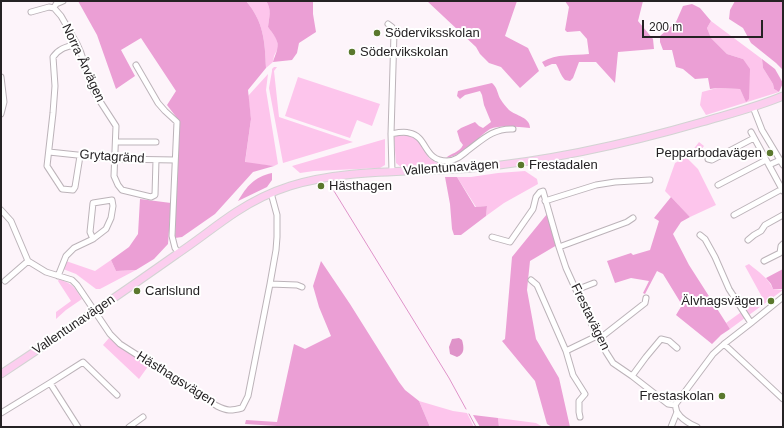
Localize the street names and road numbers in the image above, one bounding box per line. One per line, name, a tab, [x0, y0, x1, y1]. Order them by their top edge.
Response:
street label: Norra Årvägen	[58, 21, 108, 105]
street label: Grytagränd	[79, 147, 145, 167]
street label: Vallentunavägen	[403, 157, 499, 179]
street label: Frestavägen	[567, 281, 613, 353]
street label: Vallentunavägen	[30, 292, 118, 358]
street label: Hästhagsvägen	[134, 348, 218, 410]

